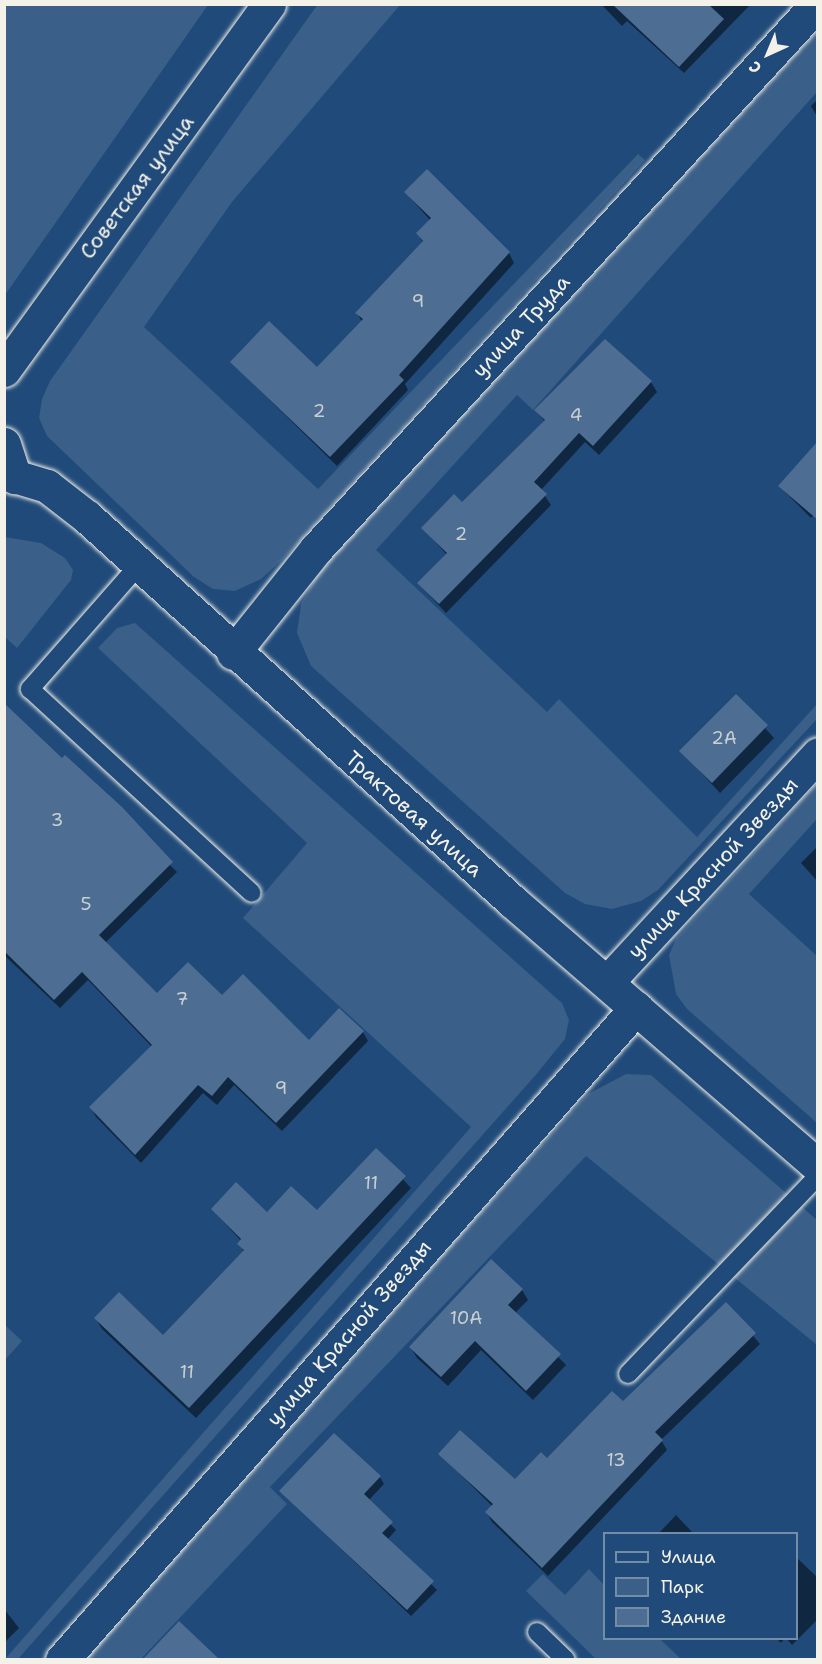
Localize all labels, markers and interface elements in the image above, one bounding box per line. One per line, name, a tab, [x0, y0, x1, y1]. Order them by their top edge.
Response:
north arrow	[738, 24, 798, 84]
text: С	[744, 56, 766, 78]
street label: Советская улица	[75, 110, 199, 264]
street label: улица Труда	[467, 269, 575, 383]
house number: 9	[412, 290, 424, 312]
house number: 2	[313, 400, 325, 422]
house number: 4	[570, 404, 582, 426]
house number: 2	[455, 523, 467, 545]
house number: 2А	[711, 727, 737, 749]
street label: Трактовая улица	[340, 746, 488, 882]
street label: улица Красной Звезды	[623, 772, 803, 964]
house number: 3	[51, 809, 63, 831]
house number: 5	[80, 893, 92, 915]
house number: 7	[176, 988, 188, 1010]
house number: 9	[275, 1077, 287, 1099]
house number: 11	[364, 1172, 378, 1194]
street label: улица Красной Звезды	[261, 1235, 437, 1431]
house number: 10А	[450, 1307, 482, 1329]
house number: 11	[180, 1361, 194, 1383]
house number: 13	[606, 1449, 626, 1471]
legend	[603, 1532, 798, 1640]
text: Улица	[661, 1545, 715, 1569]
text: Парк	[661, 1575, 704, 1599]
text: Здание	[661, 1605, 726, 1629]

